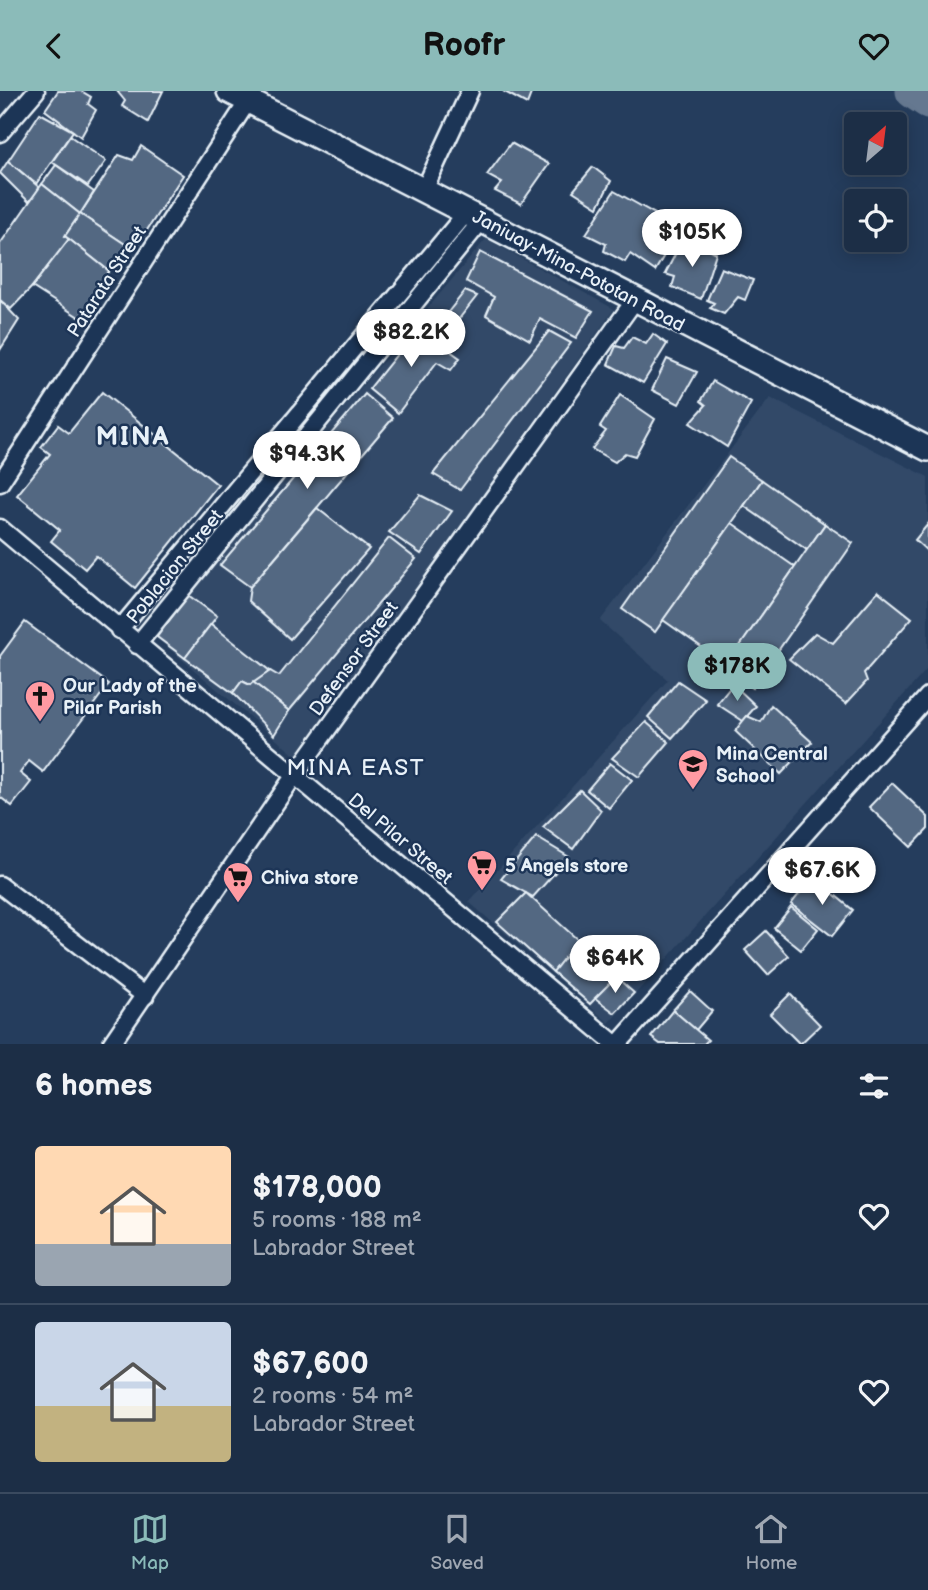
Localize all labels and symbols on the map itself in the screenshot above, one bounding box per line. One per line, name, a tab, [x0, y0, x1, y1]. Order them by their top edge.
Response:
north arrow	[844, 112, 906, 175]
street label: Janiuay-Mina-Pototan Road	[468, 206, 688, 337]
pin: $105K	[643, 209, 741, 269]
street label: Patarata Street	[63, 222, 152, 342]
pin: $82.2K	[354, 309, 468, 369]
district label: MINA	[96, 422, 170, 453]
pin: $94.3K	[250, 431, 364, 491]
street label: Poblacion Street	[122, 505, 228, 629]
street label: Defensor Street	[305, 597, 404, 721]
pin: $178K	[688, 643, 786, 703]
place label: Our Lady of the Pilar Parish	[63, 675, 197, 720]
church icon: Our Lady of the Pilar Parish	[23, 679, 57, 723]
place label: Mina Central School	[716, 743, 828, 788]
school or university icon: Mina Central School	[676, 747, 710, 791]
district label: MINA EAST	[286, 754, 426, 782]
street label: Del Pilar Street	[343, 789, 457, 890]
pin: $67.6K	[765, 847, 879, 907]
supermarket icon: 5 Angels store	[465, 848, 499, 892]
place label: 5 Angels store	[505, 855, 628, 878]
supermarket icon: Chiva store	[221, 860, 255, 904]
place label: Chiva store	[261, 867, 359, 890]
pin: $64K	[574, 935, 656, 995]

